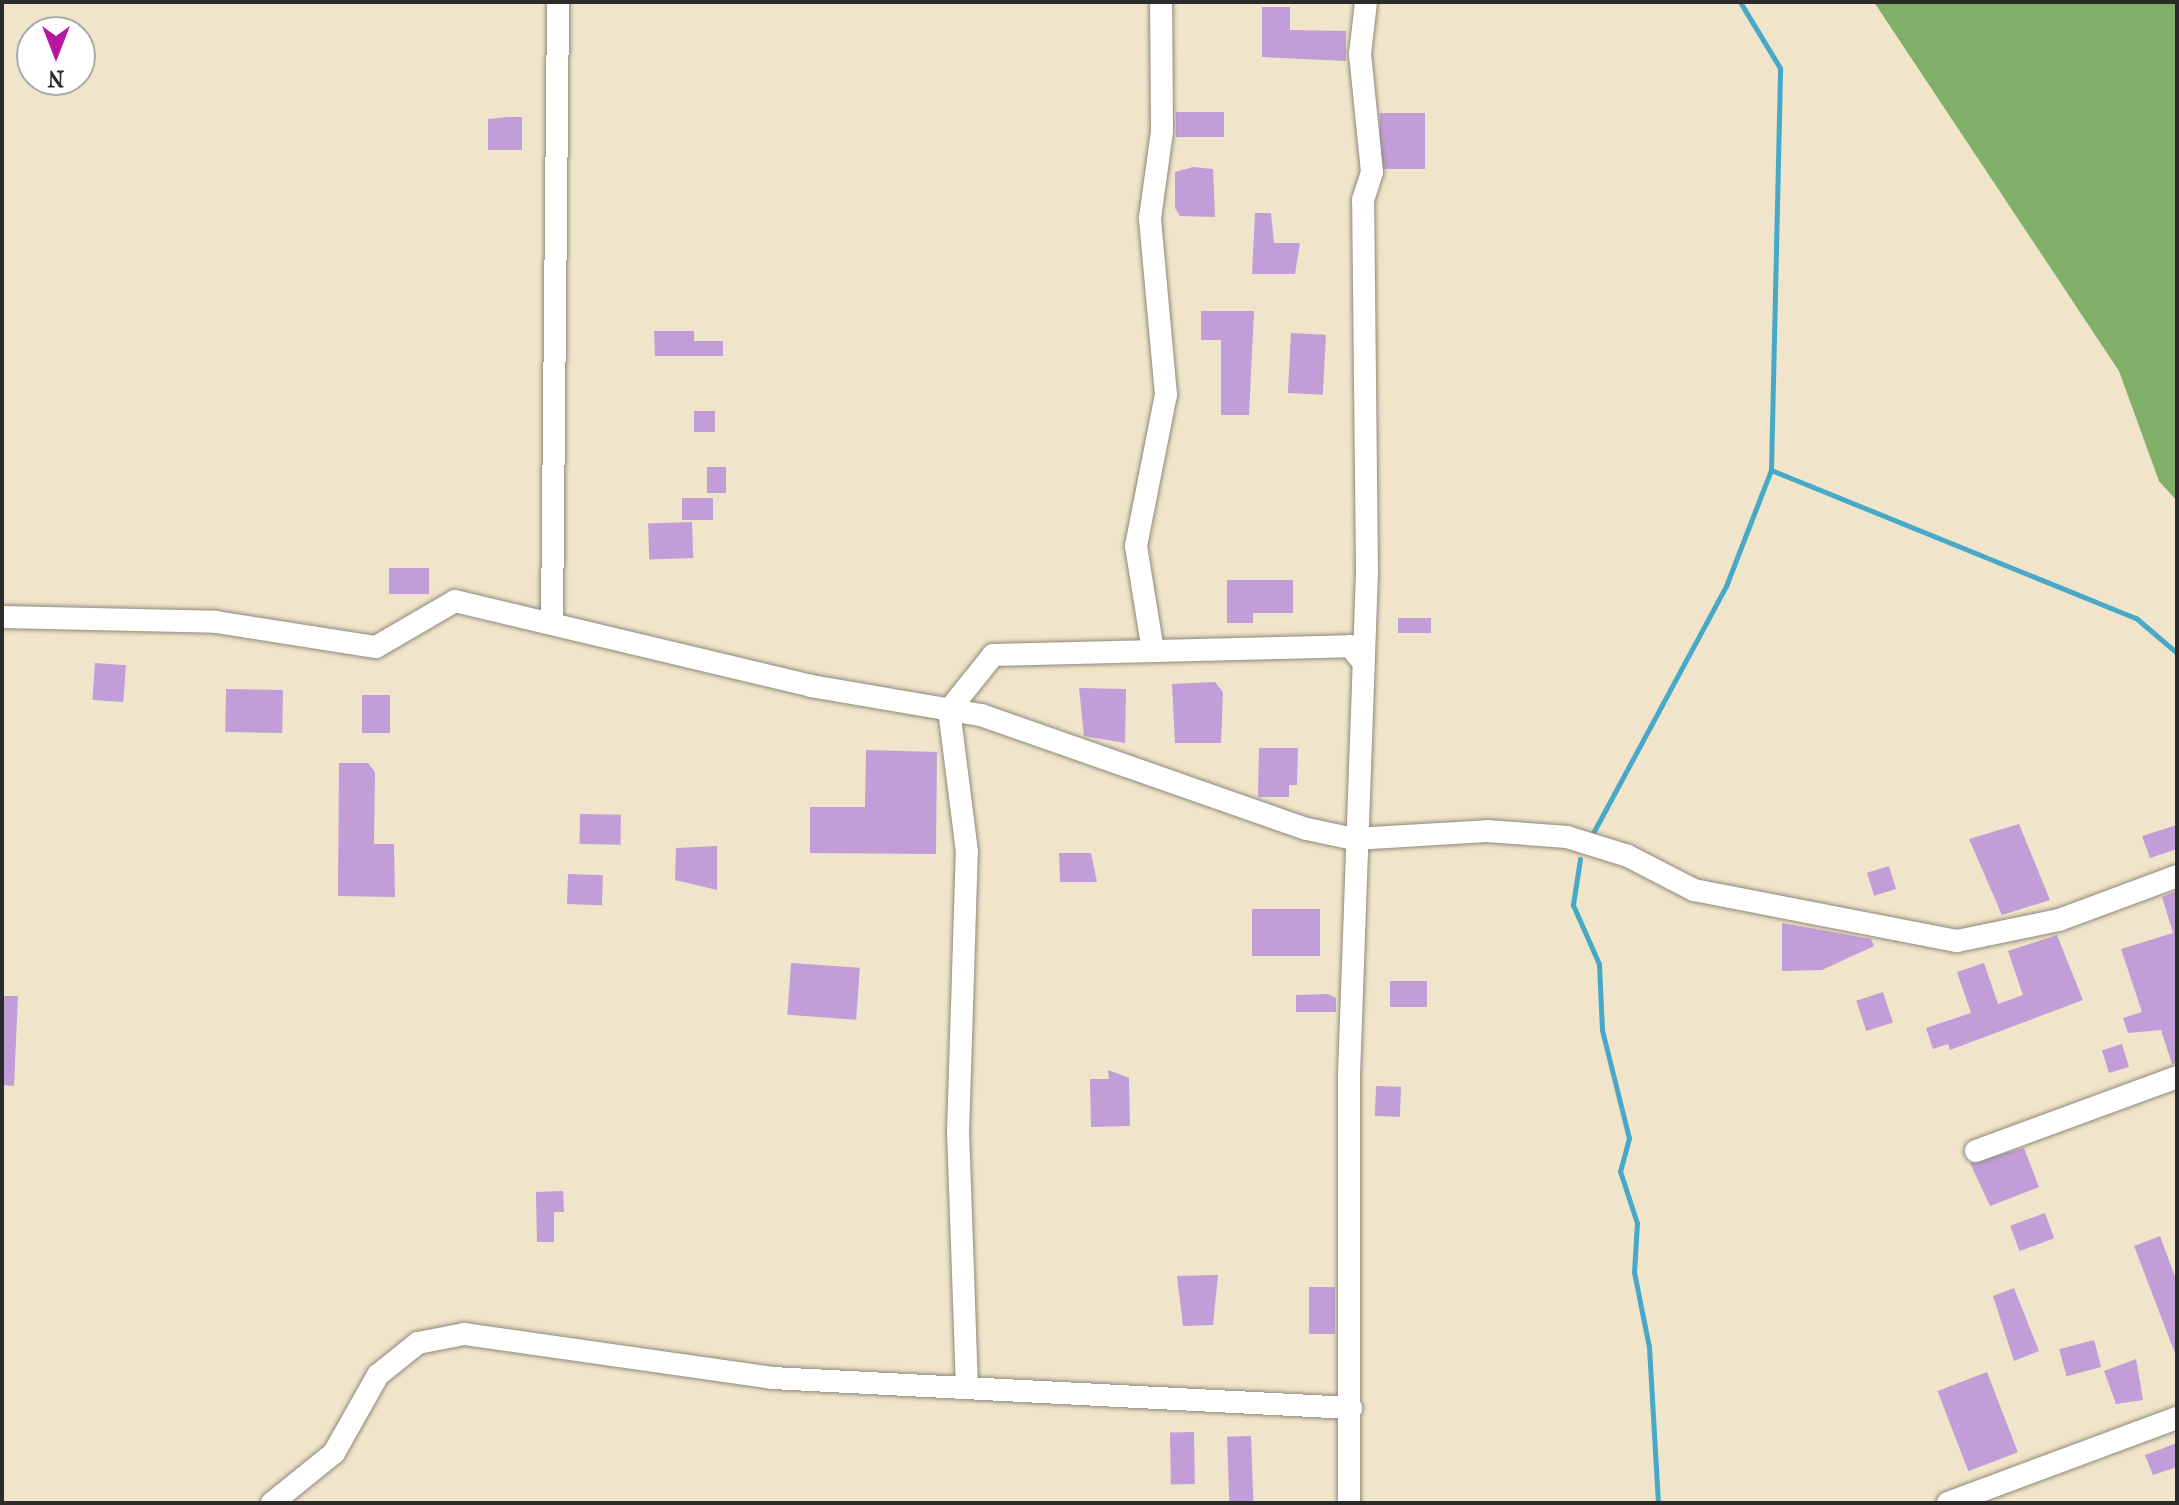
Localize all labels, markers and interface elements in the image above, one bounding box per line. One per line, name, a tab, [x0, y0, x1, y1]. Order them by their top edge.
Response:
north arrow	[16, 16, 96, 96]
text: N	[48, 65, 64, 91]

